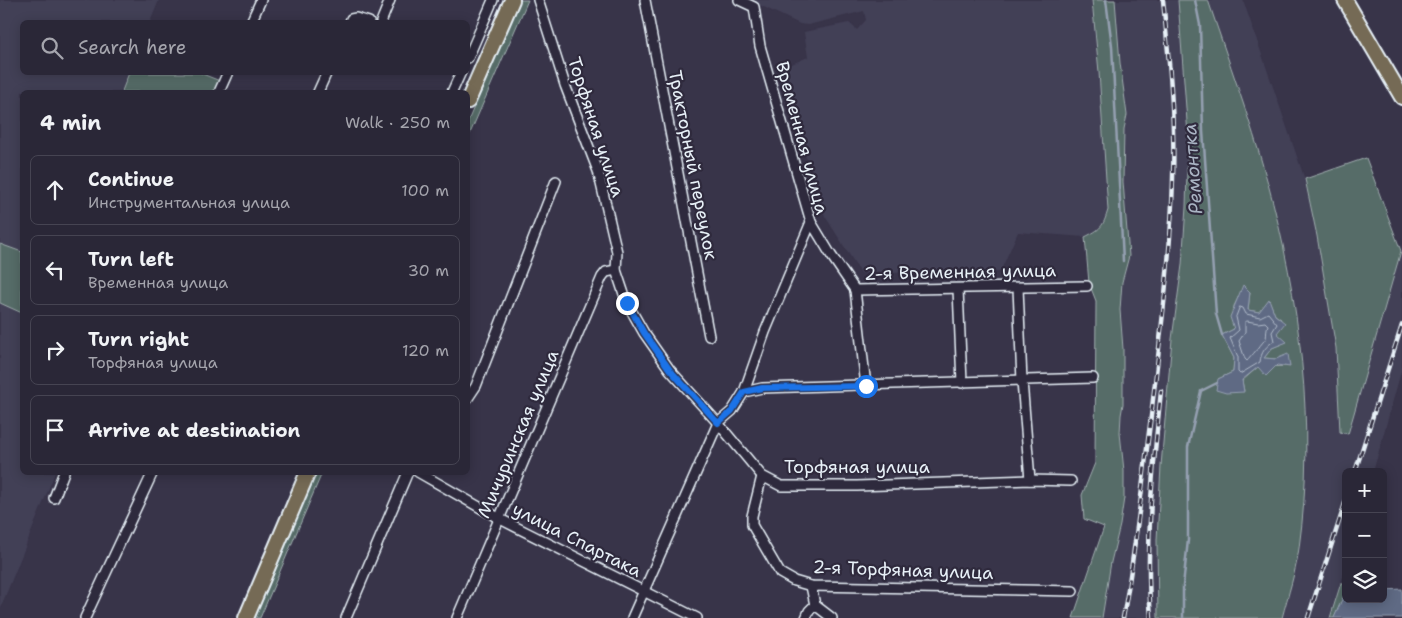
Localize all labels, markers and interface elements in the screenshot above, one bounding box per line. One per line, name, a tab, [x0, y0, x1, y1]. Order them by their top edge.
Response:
search box	[20, 20, 470, 75]
icon: search	[38, 34, 66, 62]
text: Search here	[78, 35, 187, 60]
street label: Торфяная улица	[562, 54, 630, 200]
street label: Временная улица	[770, 59, 834, 217]
street label: Тракторный переулок	[663, 68, 723, 262]
text: 4 min	[40, 109, 101, 137]
text: Walk · 250 m	[345, 112, 450, 133]
water label: Ремонтка	[1177, 123, 1208, 215]
text: Continue	[88, 167, 174, 192]
icon: ahead	[41, 176, 69, 204]
text: 100 m	[401, 180, 449, 201]
text: Инструментальная улица	[88, 192, 290, 213]
text: Turn left	[88, 247, 174, 272]
icon: left	[41, 256, 69, 284]
street label: 2-я Временная улица	[864, 258, 1056, 286]
text: 30 m	[408, 260, 449, 281]
text: Временная улица	[88, 272, 228, 293]
route end	[616, 292, 639, 315]
text: Turn right	[88, 327, 189, 352]
icon: right	[41, 336, 69, 364]
text: 120 m	[402, 340, 449, 361]
street label: Мичуринская улица	[472, 346, 564, 522]
text: Торфяная улица	[88, 352, 218, 373]
route start	[855, 375, 878, 398]
icon: arrive	[41, 416, 69, 444]
text: Arrive at destination	[88, 418, 300, 443]
street label: Торфяная улица	[784, 455, 930, 479]
map controls	[1342, 468, 1387, 603]
button: +	[1342, 468, 1387, 513]
street label: улица Спартака	[508, 497, 646, 583]
button: −	[1342, 513, 1387, 558]
street label: 2-я Торфяная улица	[812, 555, 994, 585]
button: layers	[1342, 558, 1387, 603]

